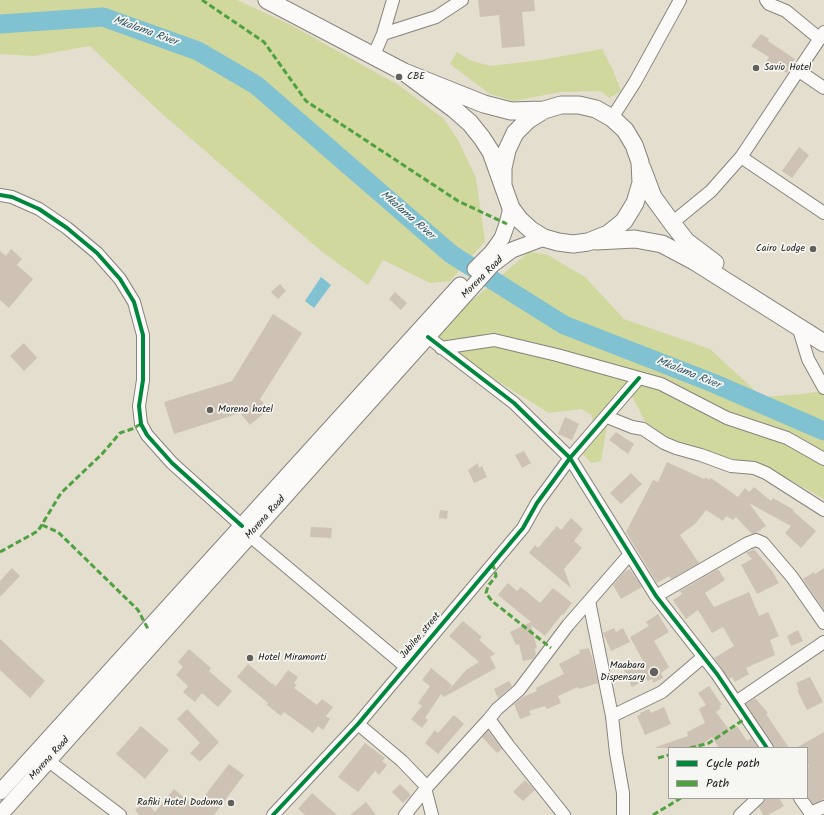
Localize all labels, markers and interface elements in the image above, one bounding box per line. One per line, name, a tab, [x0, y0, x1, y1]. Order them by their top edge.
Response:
water label: Mkalama River	[111, 14, 179, 50]
place label: Savio Hotel	[764, 62, 811, 74]
marker: Savio Hotel	[751, 63, 761, 73]
place label: CBE	[407, 71, 425, 83]
marker: CBE	[394, 72, 404, 82]
water label: Mkalama River	[377, 189, 437, 243]
place label: Cairo Lodge	[756, 243, 805, 255]
marker: Cairo Lodge	[808, 244, 818, 254]
street label: Morena Road	[460, 255, 506, 301]
water label: Mkalama River	[654, 355, 722, 393]
place label: Morena hotel	[218, 404, 273, 416]
marker: Morena hotel	[205, 405, 215, 415]
street label: Morena Road	[243, 494, 289, 542]
street label: Jubilee street	[398, 610, 444, 662]
place label: Hotel Miramonti	[258, 652, 326, 664]
marker: Hotel Miramonti	[245, 653, 255, 663]
place label: Maabara Dispensary	[600, 660, 645, 684]
marker: Maabara Dispensary	[648, 666, 660, 678]
street label: Morena Road	[27, 735, 73, 783]
legend	[668, 747, 808, 799]
text: Cycle path	[706, 754, 760, 773]
text: Path	[706, 774, 729, 793]
place label: Rafiki Hotel Dodoma	[137, 797, 223, 809]
marker: Rafiki Hotel Dodoma	[226, 798, 236, 808]

